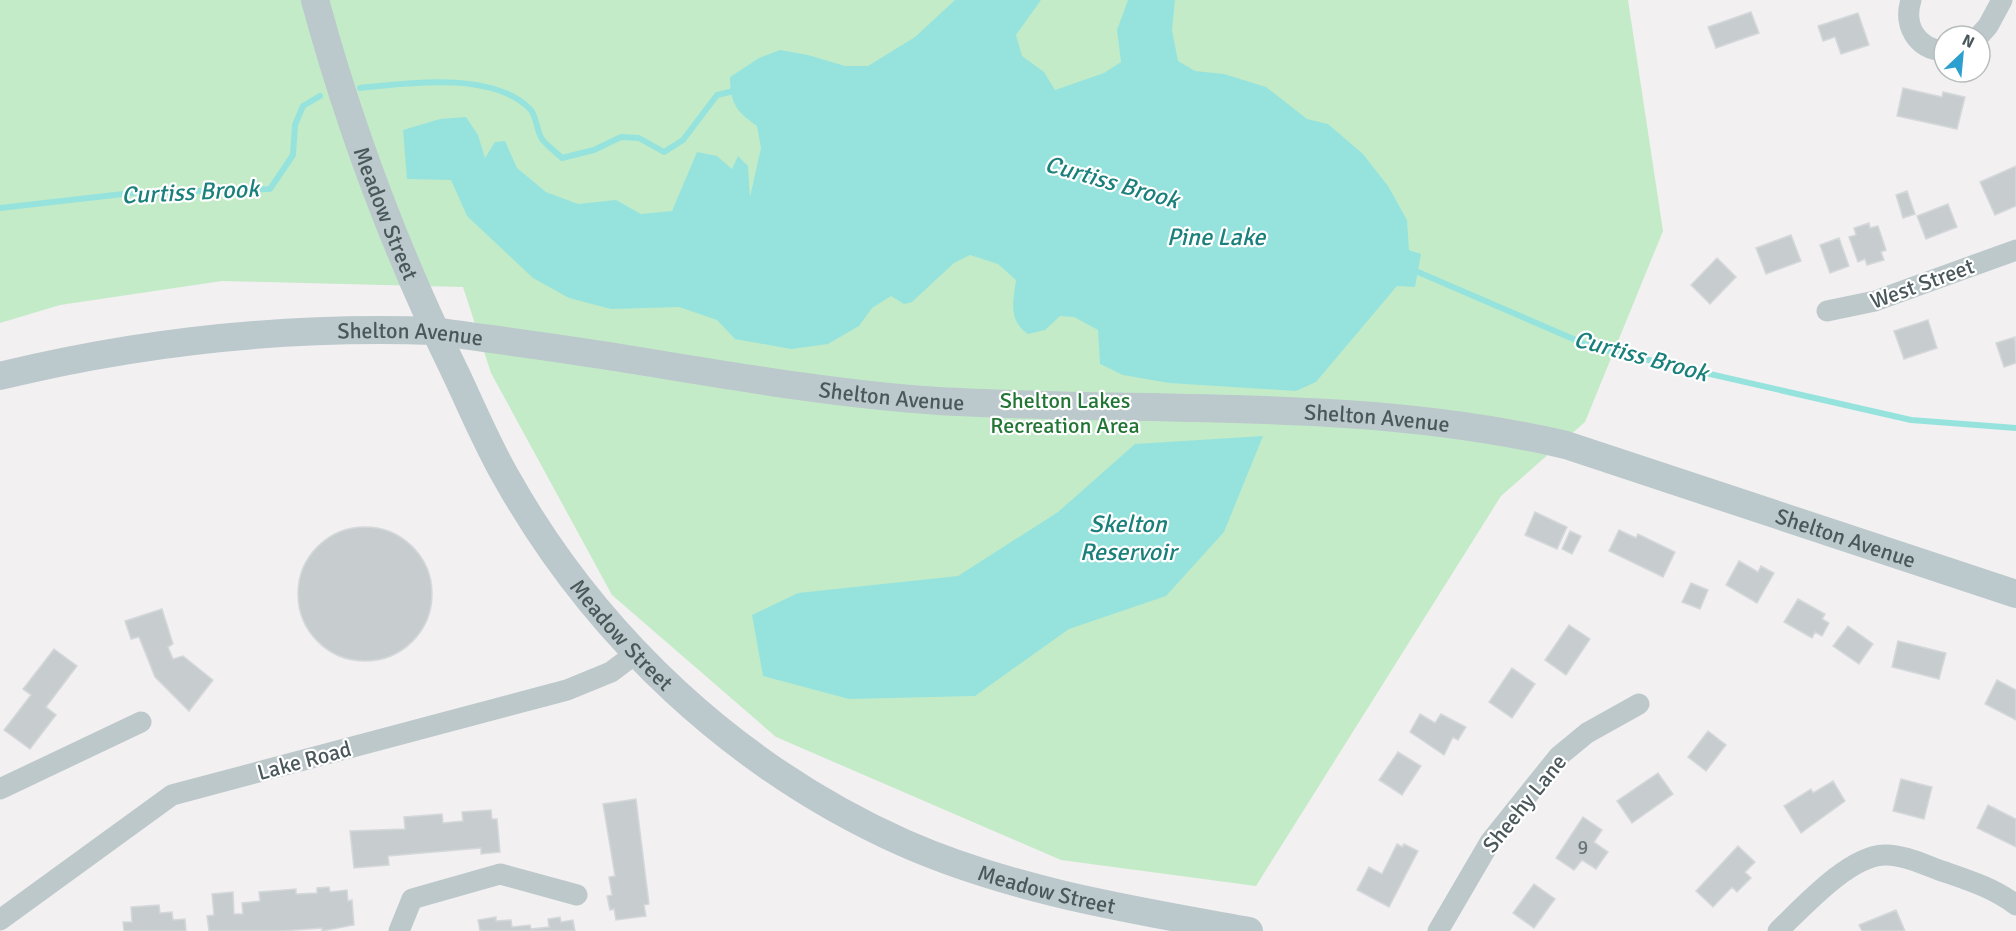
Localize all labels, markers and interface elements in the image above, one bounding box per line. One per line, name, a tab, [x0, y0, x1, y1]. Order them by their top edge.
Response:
north arrow	[1932, 24, 1992, 84]
text: N	[1959, 30, 1978, 53]
street label: Meadow Street	[348, 143, 424, 285]
water label: Curtiss Brook	[1042, 149, 1184, 216]
water label: Curtiss Brook	[120, 173, 262, 211]
water label: Pine Lake	[1167, 222, 1266, 252]
street label: West Street	[1867, 252, 1978, 315]
street label: Shelton Avenue	[337, 317, 485, 352]
water label: Curtiss Brook	[1571, 324, 1713, 389]
street label: Shelton Avenue	[817, 376, 965, 416]
park label: Shelton Lakes Recreation Area	[990, 387, 1140, 439]
street label: Shelton Avenue	[1303, 399, 1451, 438]
street label: Shelton Avenue	[1772, 502, 1919, 574]
water label: Skelton Reservoir	[1080, 509, 1179, 567]
street label: Meadow Street	[564, 574, 679, 697]
street label: Lake Road	[254, 735, 354, 786]
street label: Sheehy Lane	[1477, 749, 1572, 858]
house number: 9	[1578, 835, 1588, 860]
street label: Meadow Street	[974, 859, 1118, 920]

